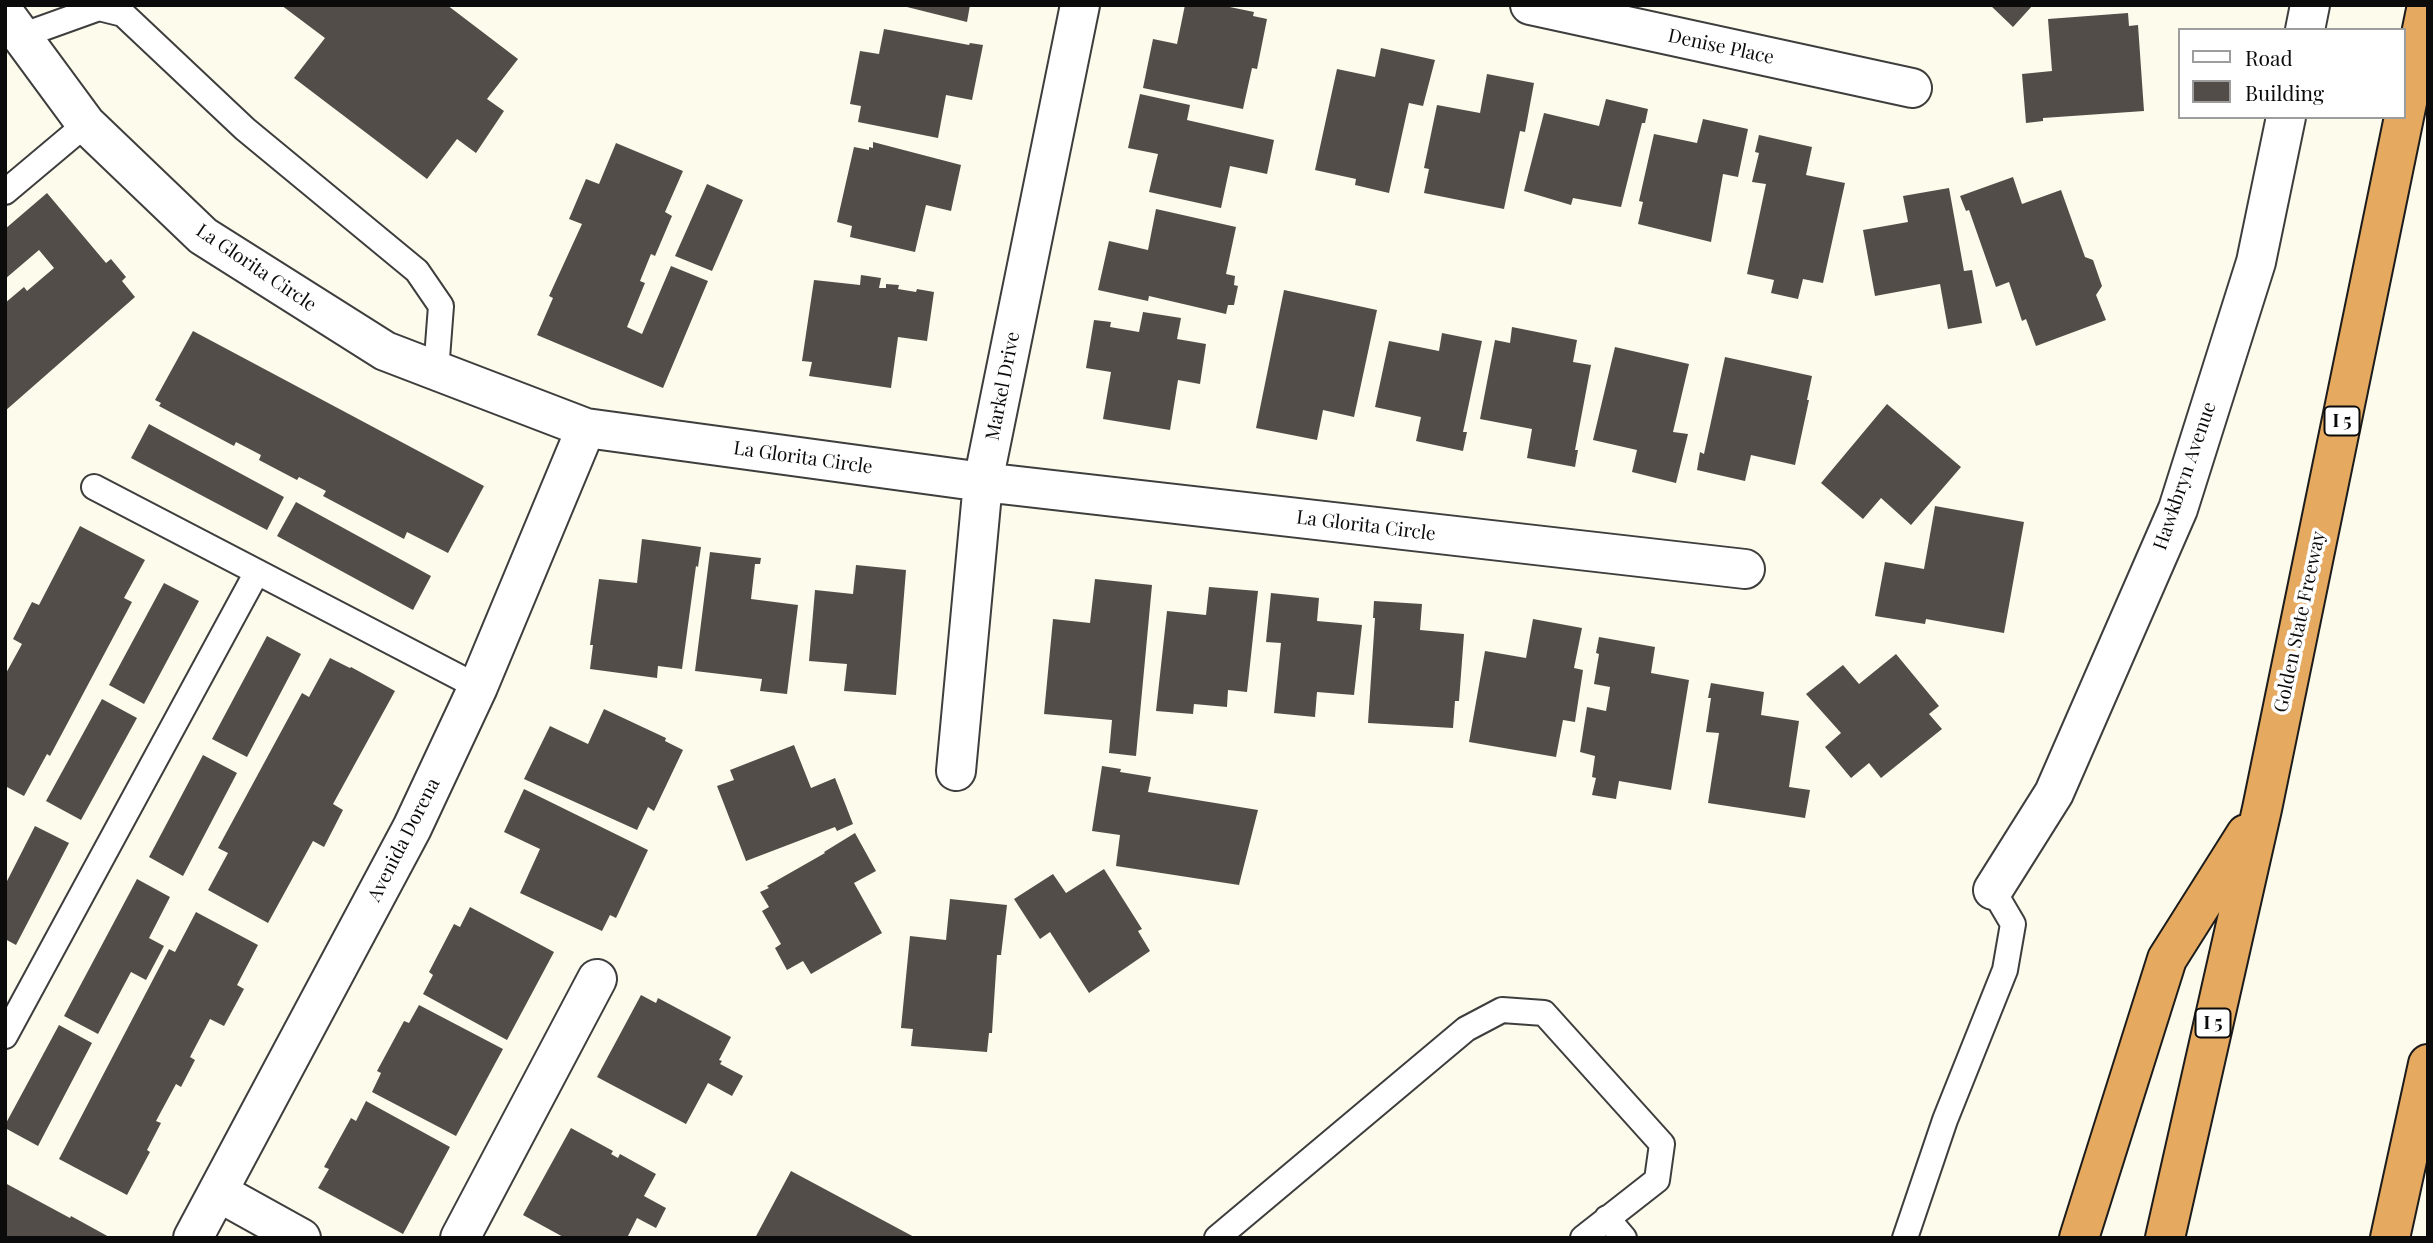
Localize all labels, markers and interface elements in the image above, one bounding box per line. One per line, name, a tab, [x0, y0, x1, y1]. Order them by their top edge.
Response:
street label: Denise Place	[1666, 25, 1776, 69]
legend	[2178, 28, 2405, 119]
text: Road	[2245, 43, 2293, 71]
text: Building	[2245, 78, 2324, 106]
street label: La Glorita Circle	[192, 219, 320, 317]
street label: Markel Drive	[981, 330, 1025, 442]
street label: Hawkbryn Avenue	[2149, 399, 2221, 553]
road number: I 5	[2324, 407, 2360, 436]
street label: La Glorita Circle	[732, 437, 874, 479]
street label: La Glorita Circle	[1295, 506, 1437, 546]
street label: Golden State Freeway	[2270, 529, 2330, 715]
street label: Avenida Dorena	[363, 774, 445, 906]
road number: I 5	[2196, 1008, 2230, 1038]

